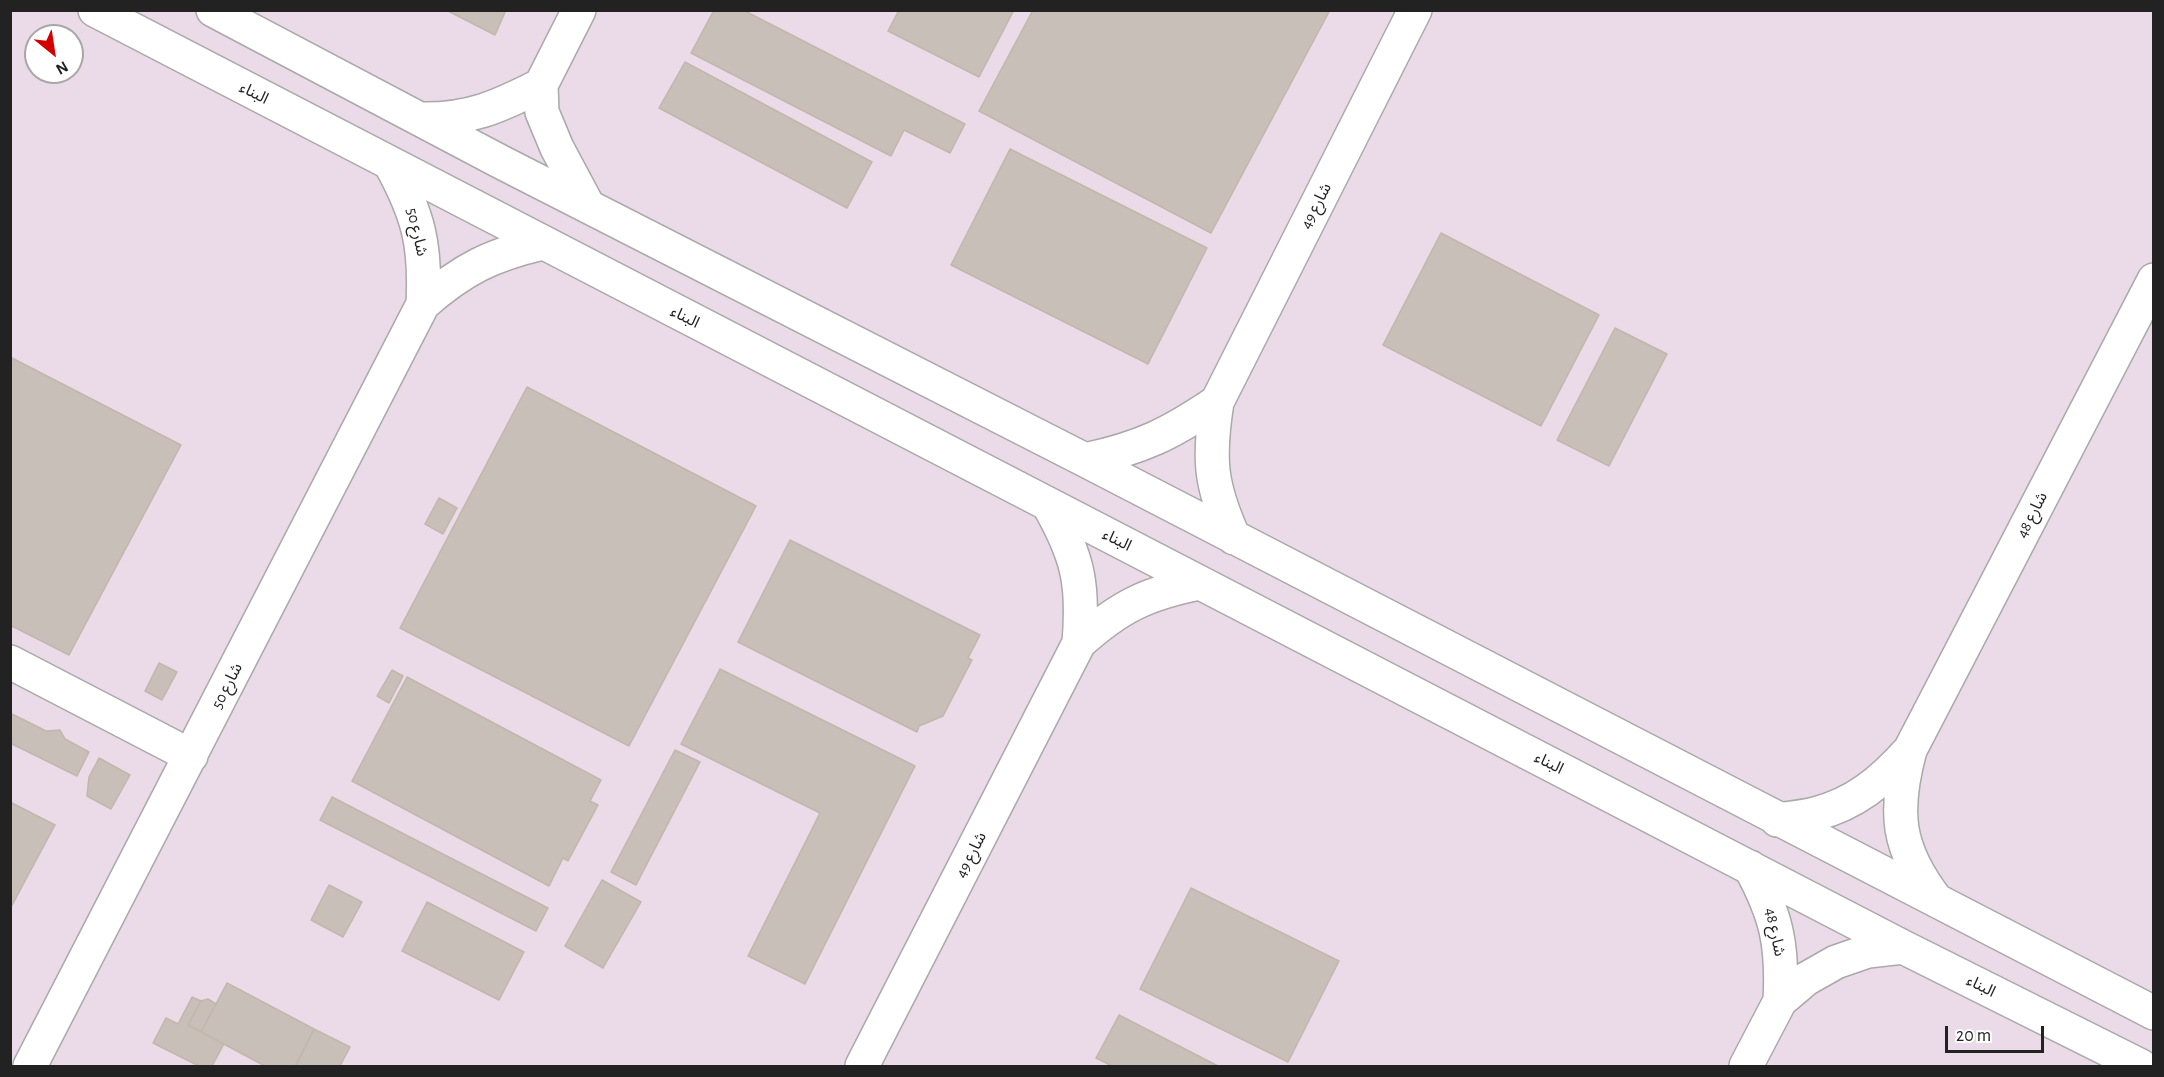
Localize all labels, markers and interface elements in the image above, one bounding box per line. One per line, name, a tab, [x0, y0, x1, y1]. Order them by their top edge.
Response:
north arrow	[24, 24, 84, 84]
text: N	[53, 58, 71, 78]
street label: البناء	[236, 78, 272, 108]
street label: شارع 49	[1296, 180, 1336, 232]
street label: شارع 50	[402, 206, 432, 258]
street label: البناء	[667, 302, 703, 332]
street label: شارع 48	[2012, 489, 2052, 541]
street label: البناء	[1099, 525, 1135, 555]
street label: شارع 50	[207, 660, 247, 712]
street label: البناء	[1531, 748, 1567, 778]
street label: شارع 49	[951, 829, 991, 881]
street label: شارع 48	[1761, 906, 1789, 958]
street label: البناء	[1963, 971, 1999, 1001]
scale bar	[1948, 1014, 2047, 1052]
text: 20 m	[1956, 1027, 1991, 1045]

